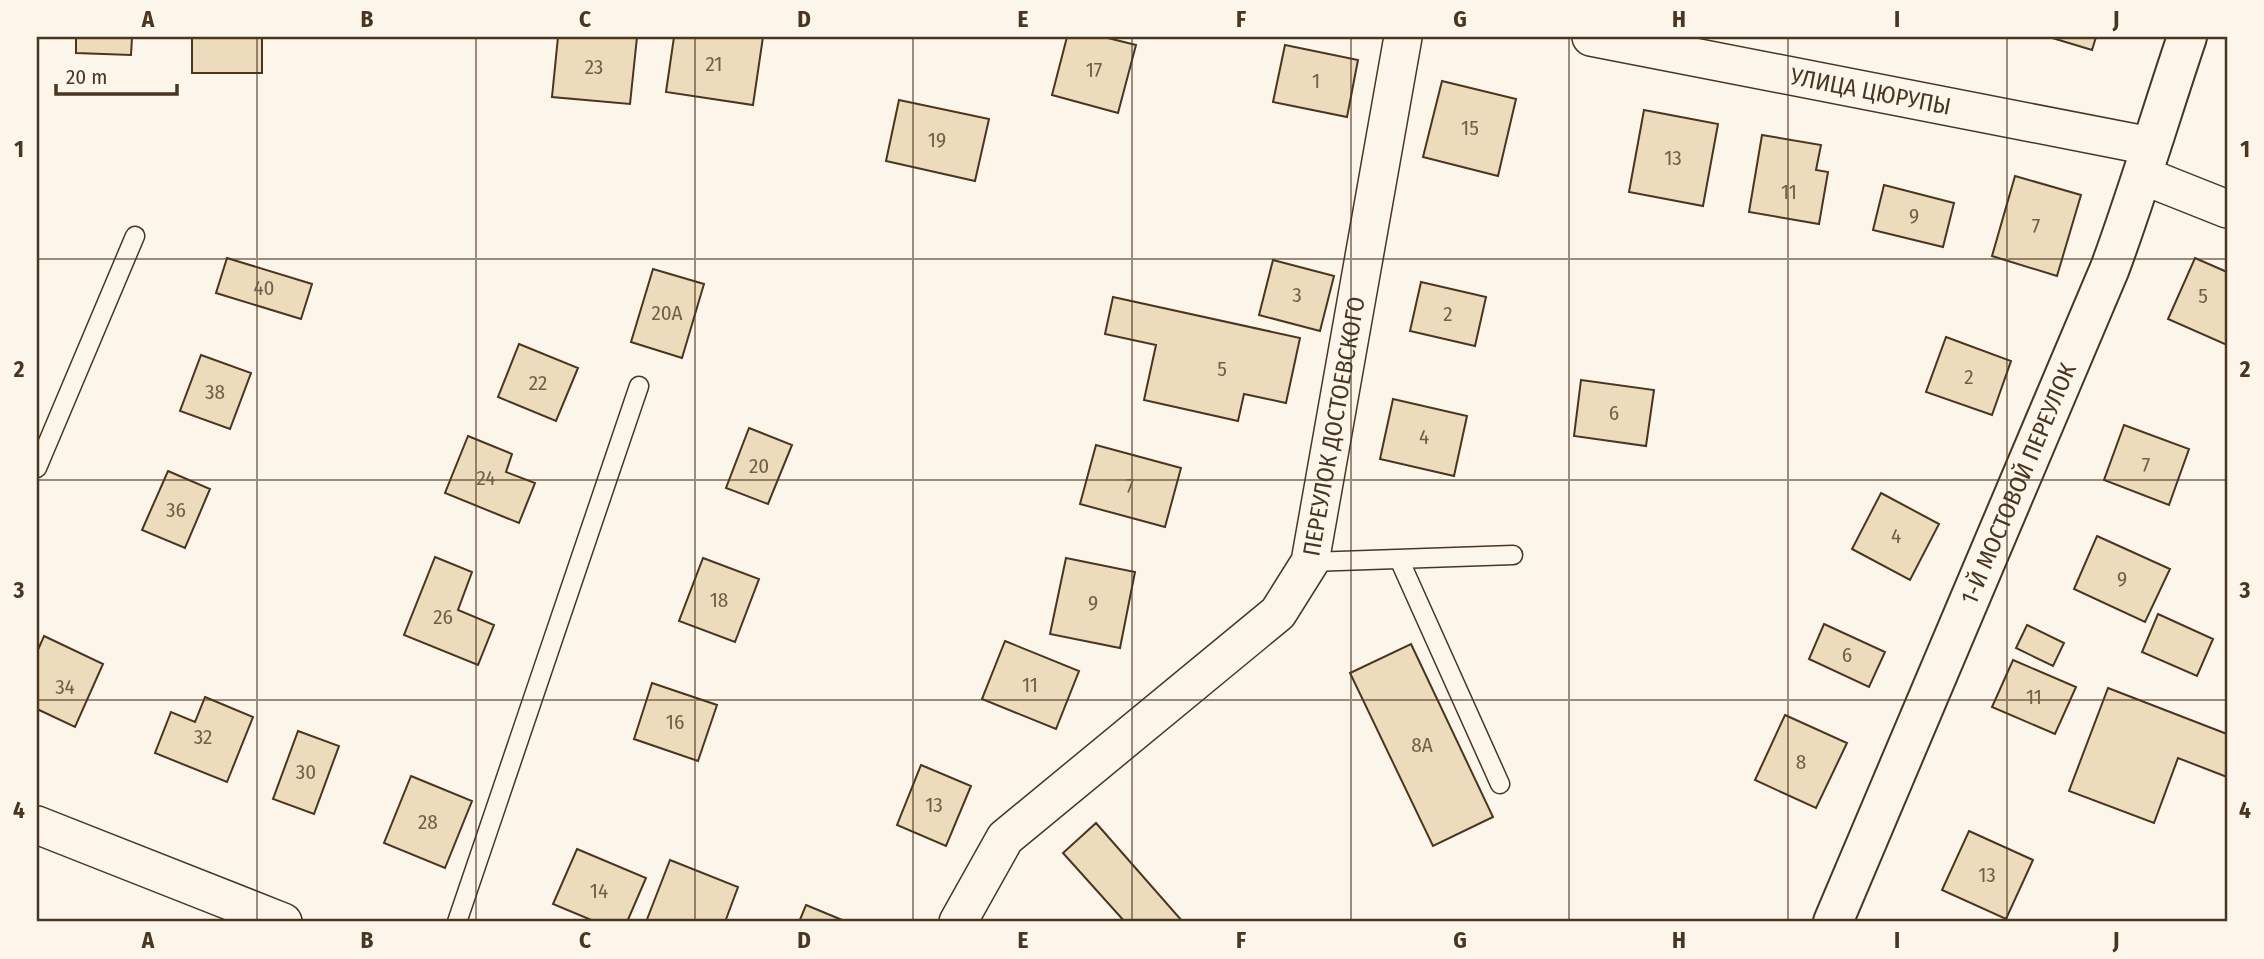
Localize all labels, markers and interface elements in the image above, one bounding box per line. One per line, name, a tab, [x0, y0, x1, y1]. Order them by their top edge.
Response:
text: A	[141, 5, 155, 33]
text: B	[361, 5, 374, 33]
text: C	[579, 5, 591, 33]
text: D	[797, 5, 811, 33]
text: E	[1018, 5, 1029, 33]
text: F	[1236, 5, 1246, 33]
text: G	[1453, 5, 1467, 33]
text: H	[1672, 5, 1686, 33]
text: I	[1894, 5, 1900, 33]
text: J	[2112, 5, 2119, 33]
house number: 21	[706, 51, 723, 77]
scale bar	[56, 52, 177, 96]
house number: 23	[585, 54, 603, 80]
house number: 17	[1086, 57, 1102, 83]
street label: УЛИЦА ЦЮРУПЫ	[1787, 62, 1953, 121]
text: 20 m	[66, 64, 107, 90]
house number: 1	[1312, 68, 1320, 94]
house number: 15	[1461, 115, 1479, 141]
house number: 19	[928, 127, 946, 153]
text: 1	[14, 135, 24, 163]
text: 1	[2240, 135, 2250, 163]
house number: 13	[1664, 145, 1682, 171]
house number: 11	[1781, 179, 1797, 205]
house number: 9	[1909, 203, 1919, 229]
house number: 7	[2032, 213, 2040, 239]
house number: 40	[253, 275, 275, 301]
house number: 3	[1292, 282, 1302, 308]
house number: 5	[2198, 283, 2208, 309]
street label: ПЕРЕУЛОК ДОСТОЕВСКОГО	[1297, 294, 1371, 558]
house number: 20А	[651, 300, 683, 326]
house number: 2	[1443, 301, 1453, 327]
text: 2	[13, 355, 25, 383]
text: 2	[2239, 355, 2251, 383]
house number: 5	[1217, 356, 1227, 382]
street label: 1-Й МОСТОВОЙ ПЕРЕУЛОК	[1955, 359, 2082, 608]
house number: 2	[1964, 364, 1974, 390]
house number: 22	[529, 370, 547, 396]
house number: 38	[205, 379, 225, 405]
house number: 6	[1609, 400, 1619, 426]
house number: 4	[1419, 424, 1429, 450]
house number: 7	[2142, 452, 2150, 478]
house number: 20	[749, 453, 769, 479]
house number: 24	[476, 465, 496, 491]
house number: 7	[1126, 473, 1134, 499]
house number: 36	[166, 497, 186, 523]
house number: 4	[1891, 523, 1901, 549]
house number: 9	[2117, 566, 2127, 592]
text: 3	[13, 576, 25, 604]
text: 3	[2239, 576, 2251, 604]
house number: 18	[710, 587, 728, 613]
house number: 9	[1088, 590, 1098, 616]
house number: 26	[433, 604, 453, 630]
house number: 6	[1842, 642, 1852, 668]
house number: 11	[1022, 672, 1038, 698]
house number: 34	[55, 674, 75, 700]
house number: 11	[2026, 684, 2042, 710]
house number: 16	[666, 709, 684, 735]
house number: 32	[194, 724, 212, 750]
house number: 8А	[1411, 732, 1433, 758]
house number: 8	[1796, 749, 1806, 775]
house number: 30	[296, 759, 316, 785]
house number: 13	[925, 792, 943, 818]
text: 4	[13, 796, 25, 824]
text: 4	[2239, 796, 2251, 824]
house number: 28	[418, 809, 438, 835]
house number: 13	[1978, 862, 1996, 888]
house number: 14	[590, 878, 608, 904]
text: A	[141, 926, 155, 954]
text: B	[361, 926, 374, 954]
text: C	[579, 926, 591, 954]
text: D	[797, 926, 811, 954]
text: E	[1018, 926, 1029, 954]
text: F	[1236, 926, 1246, 954]
text: G	[1453, 926, 1467, 954]
text: H	[1672, 926, 1686, 954]
text: I	[1894, 926, 1900, 954]
text: J	[2112, 926, 2119, 954]

